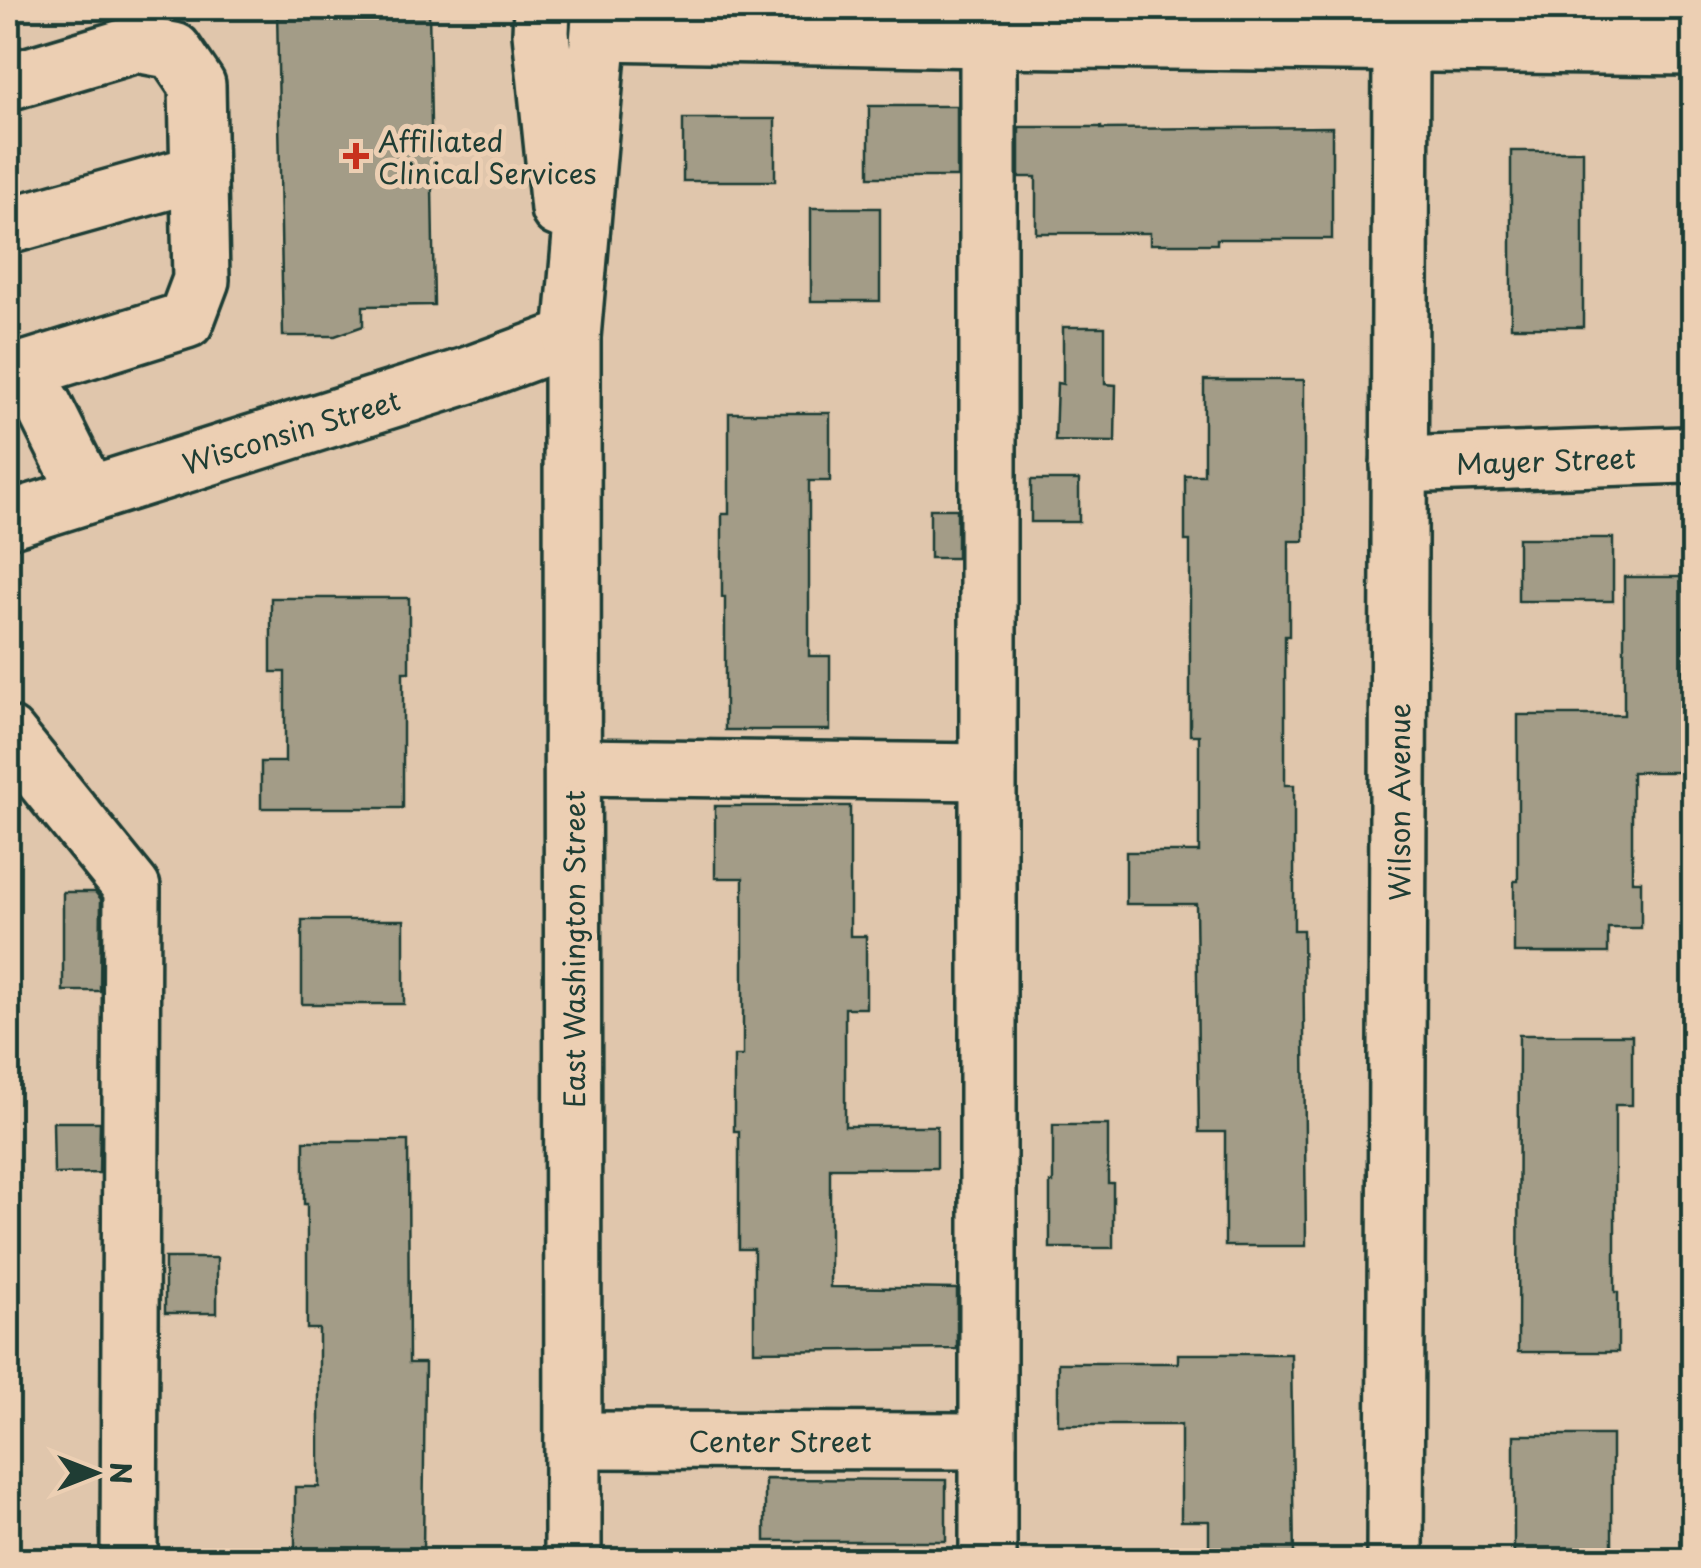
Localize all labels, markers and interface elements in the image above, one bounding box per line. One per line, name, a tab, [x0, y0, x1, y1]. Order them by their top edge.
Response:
place label: Affiliated Clinical Services	[378, 119, 596, 194]
marker: Affiliated Clinical Services	[343, 143, 369, 169]
street label: Wisconsin Street	[177, 377, 405, 485]
street label: Mayer Street	[1455, 435, 1637, 485]
street label: Wilson Avenue	[1377, 703, 1420, 901]
street label: East Washington Street	[552, 790, 595, 1108]
street label: Center Street	[688, 1419, 872, 1462]
north arrow	[45, 1423, 145, 1523]
text: N	[100, 1462, 143, 1484]

